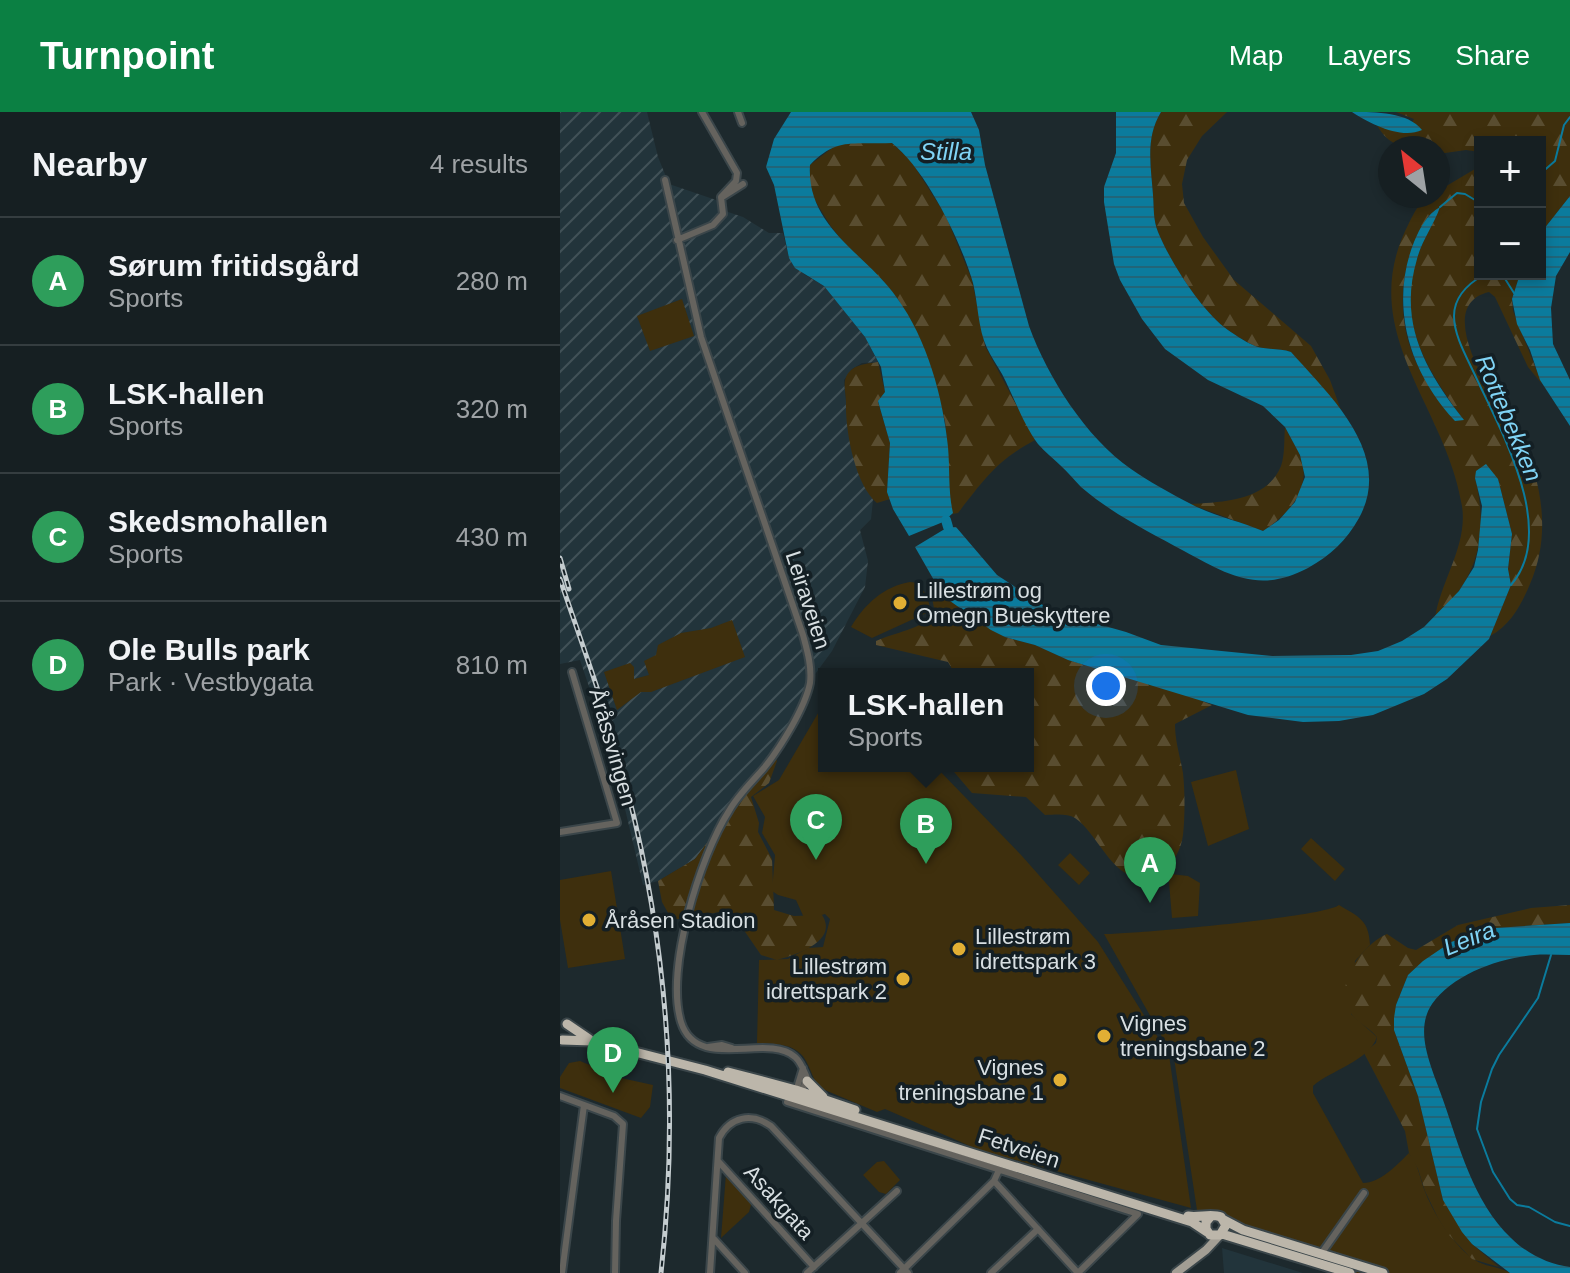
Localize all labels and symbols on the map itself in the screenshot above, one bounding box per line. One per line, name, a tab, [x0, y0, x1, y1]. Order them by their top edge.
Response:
north arrow	[1378, 136, 1450, 208]
water label: Stilla	[920, 138, 972, 165]
water label: Rottebekken	[1470, 351, 1548, 485]
street label: Leiraveien	[780, 548, 836, 652]
place label: Lillestrøm og Omegn Bueskyttere	[916, 578, 1110, 628]
marker: Lillestrøm og Omegn Bueskyttere	[891, 594, 909, 612]
your location	[1086, 666, 1126, 706]
street label: Åråssvingen	[584, 685, 642, 809]
pin: C	[790, 794, 842, 860]
pin: B	[900, 798, 952, 864]
pin: A	[1124, 837, 1176, 903]
place label: Åråsen Stadion	[605, 908, 755, 933]
marker: Åråsen Stadion	[580, 911, 598, 929]
water label: Leira	[1439, 915, 1499, 961]
place label: Lillestrøm idrettspark 3	[975, 924, 1096, 974]
marker: Lillestrøm idrettspark 3	[950, 940, 968, 958]
place label: Lillestrøm idrettspark 2	[766, 954, 887, 1004]
marker: Lillestrøm idrettspark 2	[894, 970, 912, 988]
place label: Vignes treningsbane 2	[1120, 1011, 1266, 1061]
pin: D	[587, 1027, 639, 1093]
marker: Vignes treningsbane 2	[1095, 1027, 1113, 1045]
place label: Vignes treningsbane 1	[898, 1055, 1044, 1105]
marker: Vignes treningsbane 1	[1051, 1071, 1069, 1089]
street label: Fetveien	[975, 1123, 1063, 1173]
street label: Asakgata	[739, 1160, 819, 1245]

